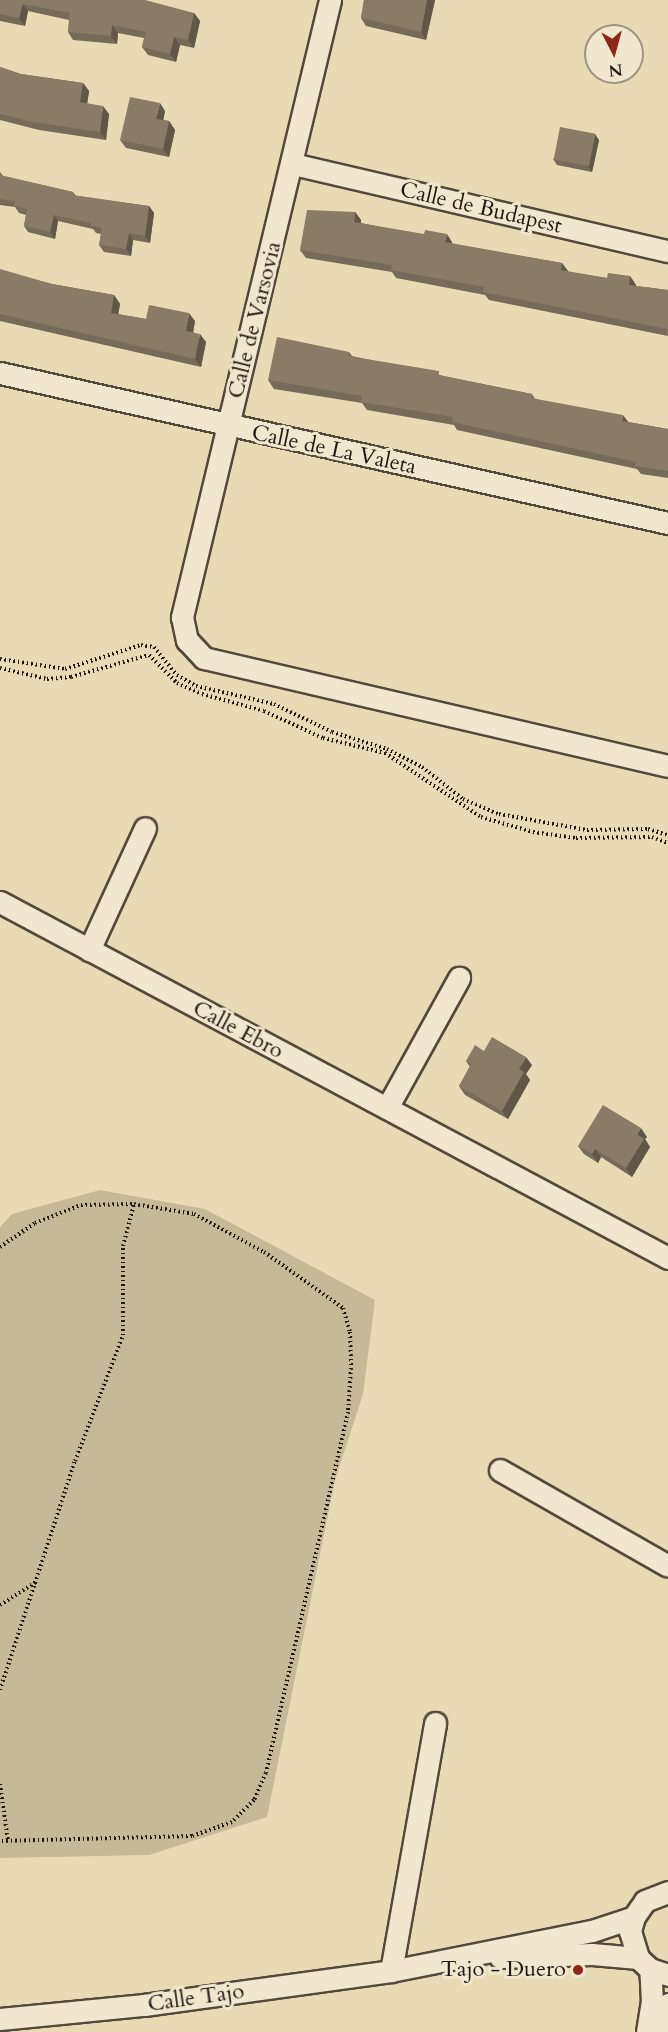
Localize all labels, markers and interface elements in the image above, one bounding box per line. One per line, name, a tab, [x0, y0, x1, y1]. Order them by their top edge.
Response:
north arrow	[584, 24, 644, 84]
text: N	[608, 58, 624, 82]
street label: Calle de Budapest	[398, 177, 564, 239]
street label: Calle de Varsovia	[223, 239, 287, 401]
street label: Calle de La Valeta	[249, 420, 419, 480]
street label: Calle Ebro	[188, 995, 288, 1065]
place label: Tajo - Duero	[441, 1957, 566, 1983]
marker: Tajo - Duero	[571, 1963, 585, 1977]
street label: Calle Tajo	[146, 1978, 246, 2018]

